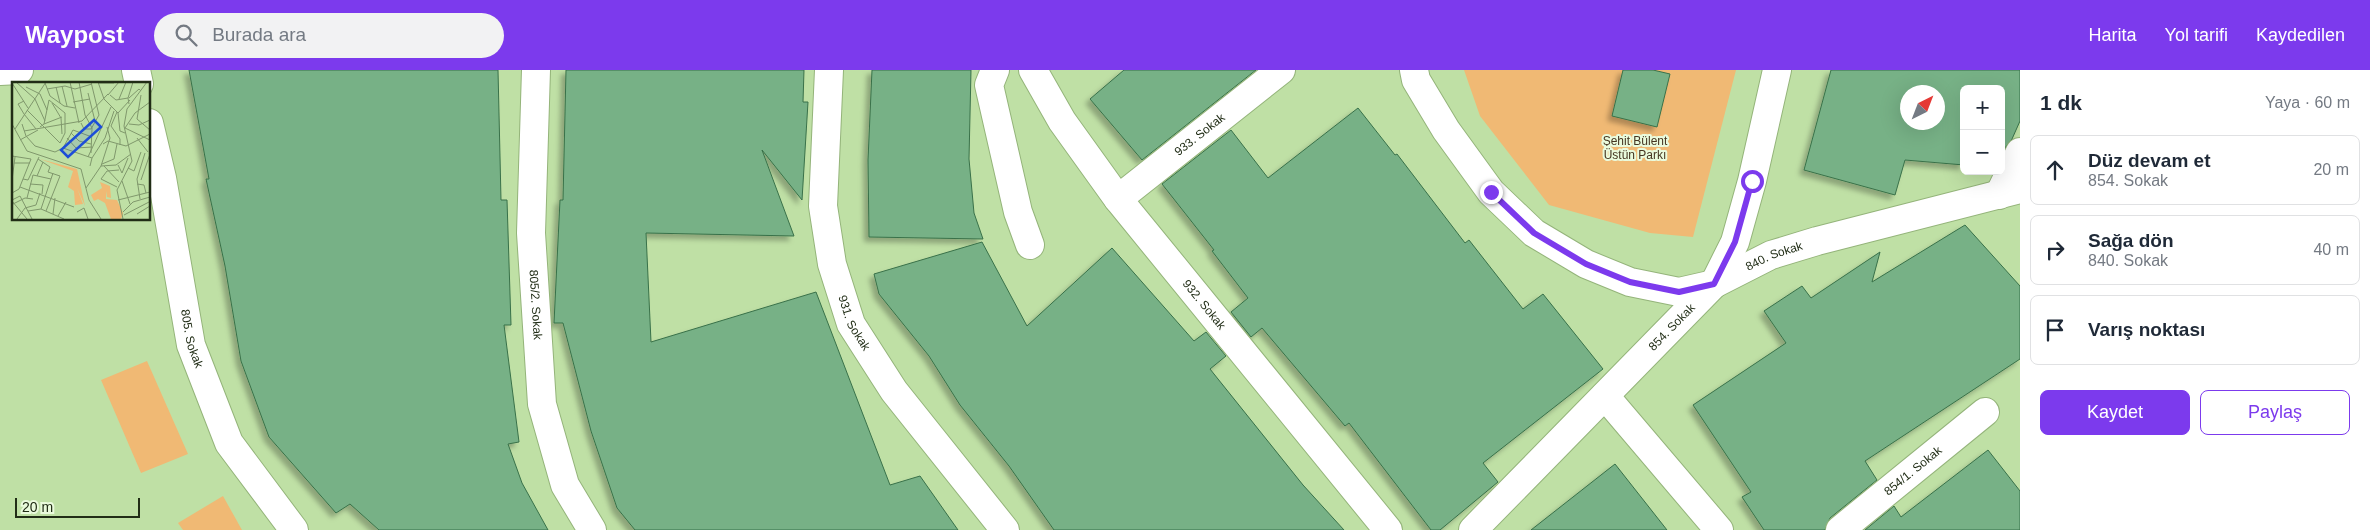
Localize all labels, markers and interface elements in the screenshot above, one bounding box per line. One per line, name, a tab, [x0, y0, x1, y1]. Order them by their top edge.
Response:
search box	[154, 13, 504, 58]
text: Waypost	[25, 21, 124, 48]
icon: search	[172, 21, 200, 49]
text: Burada ara	[212, 24, 306, 45]
text: Harita	[2089, 25, 2137, 45]
text: Yol tarifi	[2165, 25, 2228, 45]
text: Kaydedilen	[2256, 25, 2345, 45]
inset map	[12, 82, 150, 220]
north arrow	[1900, 85, 1945, 130]
map controls	[1960, 85, 2005, 175]
button: +	[1960, 85, 2005, 130]
text: 1 dk	[2040, 91, 2082, 114]
text: Yaya · 60 m	[2265, 94, 2350, 111]
street label: 933. Sokak	[1172, 110, 1228, 159]
button: −	[1960, 130, 2005, 175]
park label: Şehit Bülent Üstün Parkı	[1603, 134, 1668, 162]
text: Düz devam et	[2088, 150, 2210, 171]
icon: ahead	[2041, 156, 2069, 184]
text: 20 m	[2313, 161, 2349, 178]
route start	[1741, 170, 1764, 193]
text: 854. Sokak	[2088, 172, 2168, 189]
route end	[1480, 181, 1503, 204]
text: Sağa dön	[2088, 230, 2174, 251]
icon: right	[2041, 236, 2069, 264]
street label: 840. Sokak	[1743, 239, 1805, 274]
text: 40 m	[2313, 241, 2349, 258]
text: 840. Sokak	[2088, 252, 2168, 269]
street label: 805/2. Sokak	[526, 269, 545, 341]
street label: 932. Sokak	[1180, 277, 1229, 333]
street label: 931. Sokak	[835, 293, 874, 354]
street label: 854. Sokak	[1646, 300, 1698, 354]
street label: 805. Sokak	[178, 308, 207, 371]
icon: arrive	[2041, 316, 2069, 344]
text: Varış noktası	[2088, 319, 2205, 340]
button: Kaydet	[2040, 390, 2190, 435]
button: Paylaş	[2200, 390, 2350, 435]
street label: 854/1. Sokak	[1881, 442, 1945, 498]
scale bar	[15, 495, 140, 518]
text: 20 m	[22, 499, 53, 515]

